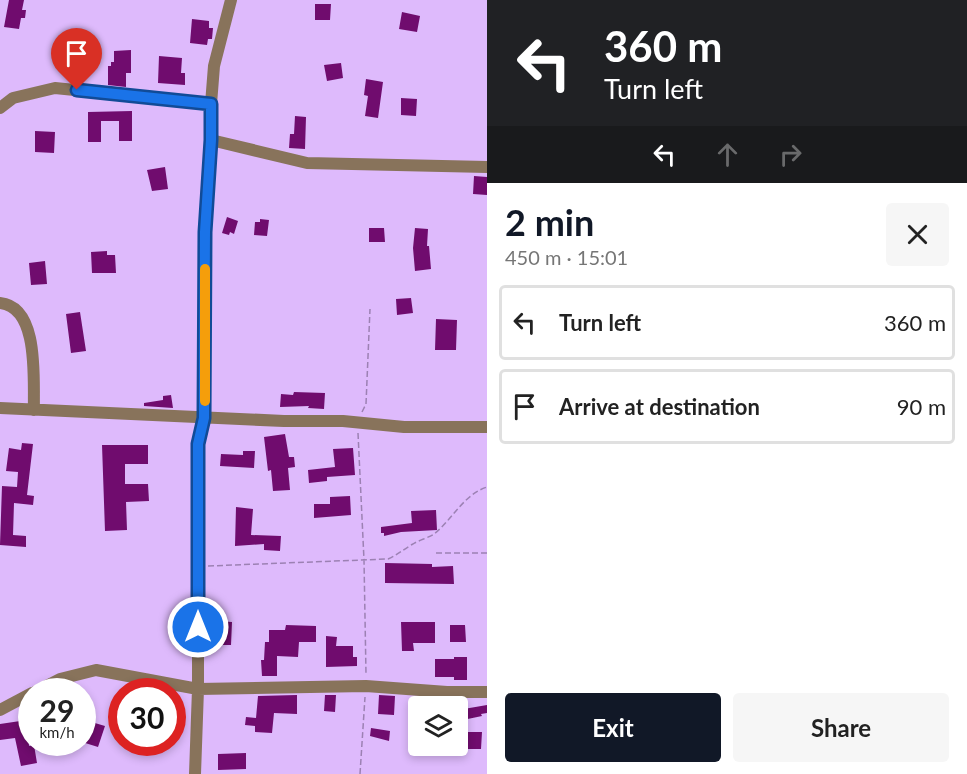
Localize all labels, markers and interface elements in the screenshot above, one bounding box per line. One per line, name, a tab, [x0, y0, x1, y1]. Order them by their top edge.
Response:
text: 360 m	[604, 21, 722, 71]
icon: left	[505, 24, 583, 102]
pin	[51, 28, 102, 90]
icon: arrive	[60, 37, 93, 70]
text: Turn left	[604, 72, 703, 105]
icon: left	[648, 138, 681, 171]
icon: ahead	[711, 138, 744, 171]
icon: right	[774, 138, 807, 171]
text: 2 min	[505, 200, 594, 244]
button: close	[886, 203, 949, 266]
text: 450 m · 15:01	[505, 245, 628, 269]
icon: left	[508, 306, 541, 339]
text: Turn left	[559, 309, 641, 336]
text: 360 m	[884, 309, 946, 336]
icon: arrive	[508, 390, 541, 423]
text: Arrive at destination	[559, 393, 760, 420]
text: 90 m	[897, 393, 946, 420]
position arrow	[166, 595, 230, 659]
speed limit sign: 30	[108, 678, 186, 756]
text: 29	[40, 692, 74, 728]
button: Exit	[505, 693, 721, 762]
button: Share	[733, 693, 949, 762]
map controls	[408, 696, 468, 756]
button: layers	[408, 696, 468, 756]
text: km/h	[39, 723, 75, 741]

